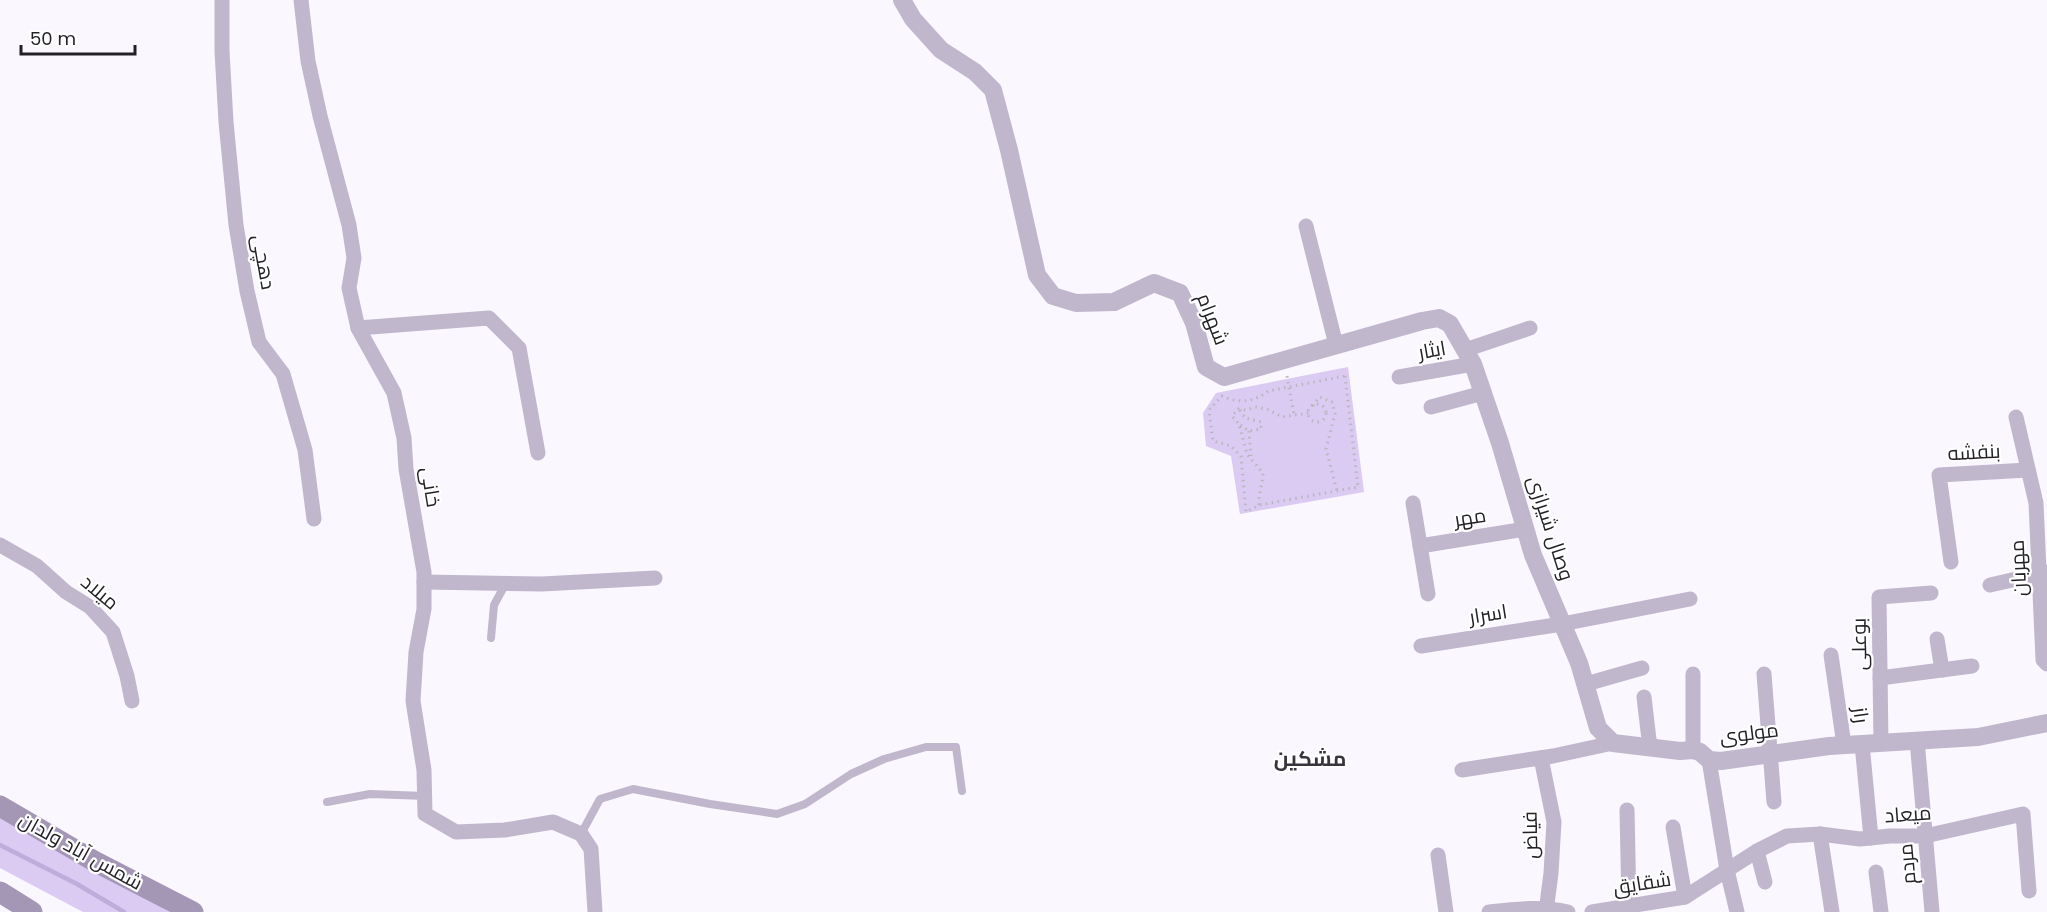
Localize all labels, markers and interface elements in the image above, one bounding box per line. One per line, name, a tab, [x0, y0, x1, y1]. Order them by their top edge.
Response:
scale bar	[21, 18, 135, 56]
text: 50 m	[30, 26, 76, 51]
street label: دهچی	[245, 232, 283, 292]
street label: شهرام	[1190, 289, 1236, 349]
street label: ایثار	[1415, 334, 1448, 366]
street label: بنفشه	[1947, 437, 2001, 467]
street label: خانی	[414, 465, 448, 509]
street label: وصال شیرازی	[1521, 472, 1581, 584]
street label: مهر	[1451, 501, 1488, 533]
street label: مهربان	[2003, 539, 2033, 597]
street label: میلاد	[75, 568, 125, 616]
street label: اسرار	[1466, 597, 1509, 631]
street label: بوعلی	[1845, 617, 1873, 671]
street label: راز	[1846, 704, 1876, 725]
street label: مولوی	[1718, 715, 1780, 751]
district label: مشکین	[1274, 744, 1346, 773]
street label: میعاد	[1884, 798, 1932, 830]
street label: شمس آباد ولدان	[14, 805, 148, 897]
street label: فیاض	[1516, 811, 1544, 859]
street label: مردم	[1891, 842, 1923, 886]
street label: شقایق	[1611, 865, 1673, 901]

